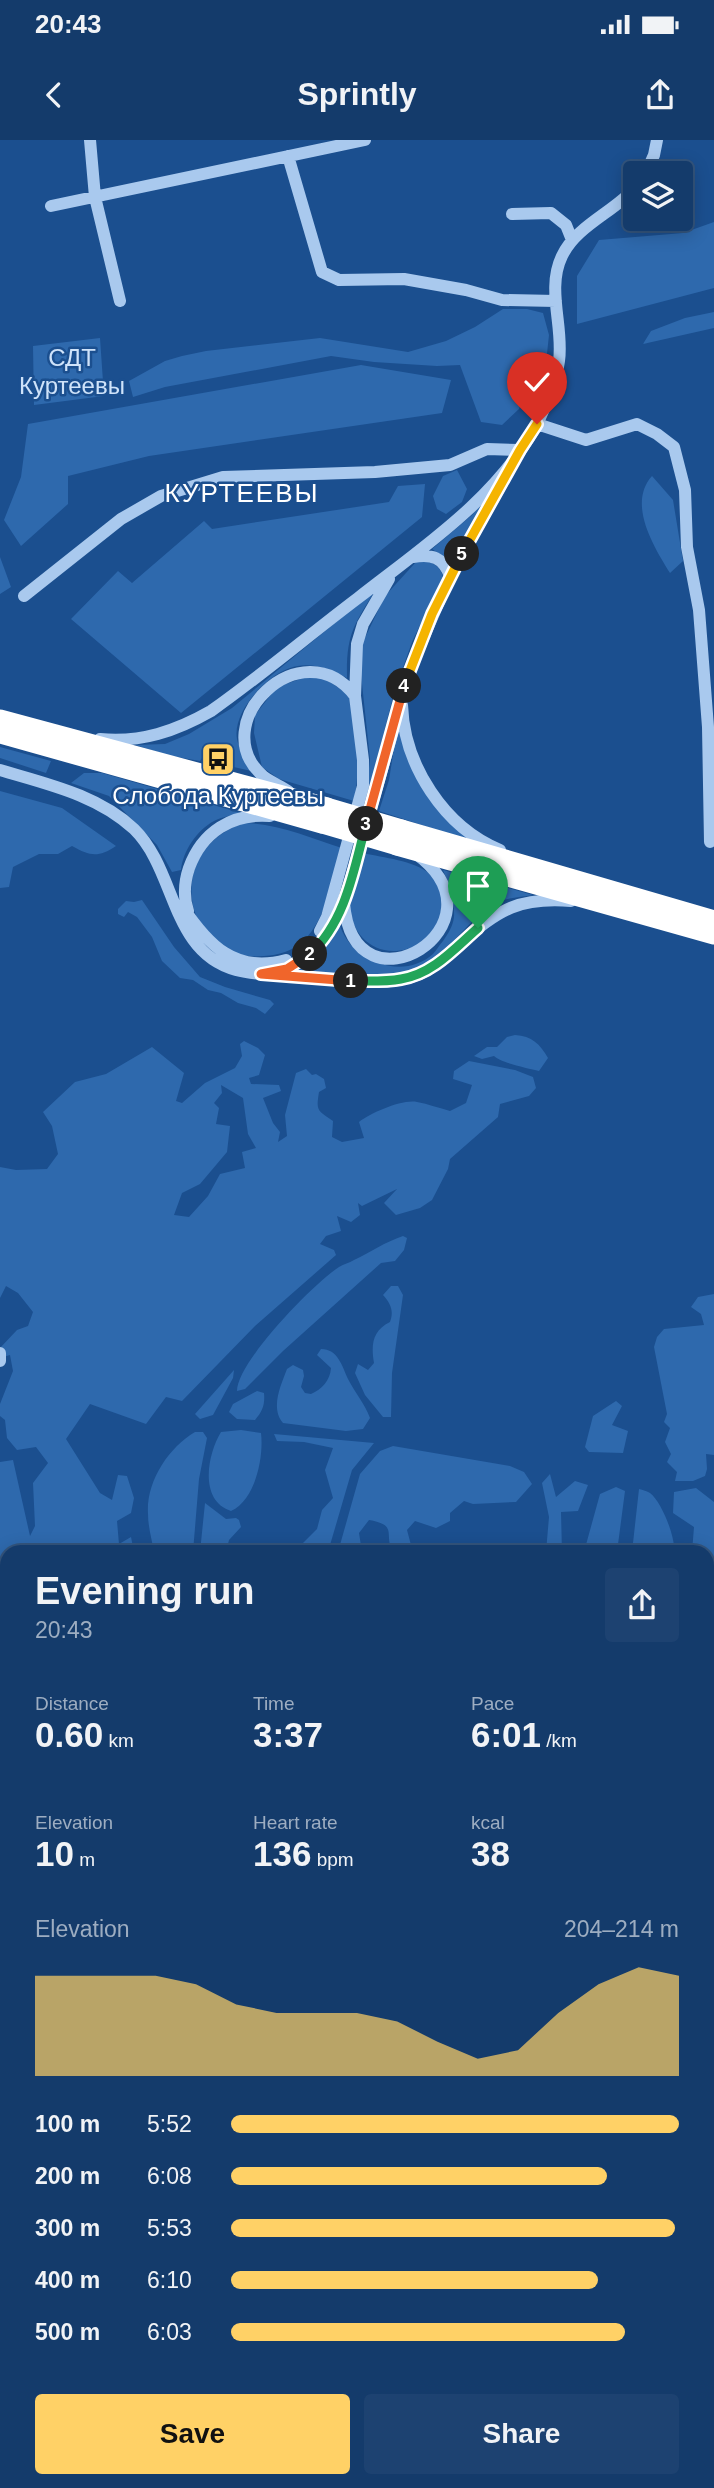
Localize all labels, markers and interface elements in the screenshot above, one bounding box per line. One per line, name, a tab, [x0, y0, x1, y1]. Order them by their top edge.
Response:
text: 20:43	[35, 9, 102, 39]
icon: back	[35, 76, 73, 114]
text: Sprintly	[297, 76, 417, 112]
icon: share	[641, 76, 679, 114]
map controls	[623, 161, 693, 231]
button: layers	[623, 161, 693, 231]
park label: СДТ Куртеевы	[19, 344, 125, 399]
pin	[507, 352, 567, 424]
icon: check	[518, 363, 556, 401]
district label: КУРТЕЕВЫ	[164, 478, 320, 508]
pin: 5	[444, 536, 480, 572]
text: 5	[456, 543, 467, 564]
pin: 4	[386, 668, 422, 704]
text: 4	[398, 675, 409, 696]
bus stop icon: Слобода Куртеевы	[199, 740, 237, 778]
place label: Слобода Куртеевы	[112, 782, 324, 809]
pin: 3	[348, 806, 384, 842]
text: 3	[360, 813, 371, 834]
pin	[448, 856, 508, 928]
icon: arrive	[459, 867, 497, 905]
pin: 2	[292, 936, 328, 972]
text: 2	[304, 943, 315, 964]
pin: 1	[334, 964, 368, 998]
text: 1	[345, 970, 356, 991]
button: share	[605, 1568, 679, 1642]
text: Evening run	[35, 1570, 255, 1612]
text: 20:43	[35, 1617, 93, 1643]
text: Distance	[35, 1693, 109, 1714]
text: Time	[253, 1693, 295, 1714]
text: Pace	[471, 1693, 514, 1714]
text: 0.60	[35, 1715, 103, 1754]
text: 3:37	[253, 1715, 323, 1754]
text: 6:01	[471, 1715, 541, 1754]
text: km	[103, 1730, 134, 1751]
text: /km	[541, 1730, 577, 1751]
text: Elevation	[35, 1812, 113, 1833]
text: Heart rate	[253, 1812, 337, 1833]
text: kcal	[471, 1812, 505, 1833]
text: 10	[35, 1834, 74, 1873]
text: 136	[253, 1834, 311, 1873]
text: 38	[471, 1834, 510, 1873]
text: m	[74, 1849, 95, 1870]
text: bpm	[311, 1849, 354, 1870]
text: Elevation	[35, 1916, 130, 1942]
text: 204–214 m	[564, 1916, 679, 1942]
text: 100 m	[35, 2111, 100, 2137]
text: 5:52	[147, 2111, 192, 2137]
text: 200 m	[35, 2163, 100, 2189]
text: 6:08	[147, 2163, 192, 2189]
text: 300 m	[35, 2215, 100, 2241]
text: 5:53	[147, 2215, 192, 2241]
text: 400 m	[35, 2267, 100, 2293]
text: 6:10	[147, 2267, 192, 2293]
text: 500 m	[35, 2319, 100, 2345]
text: 6:03	[147, 2319, 192, 2345]
button: Save	[35, 2394, 350, 2474]
button: Share	[364, 2394, 679, 2474]

